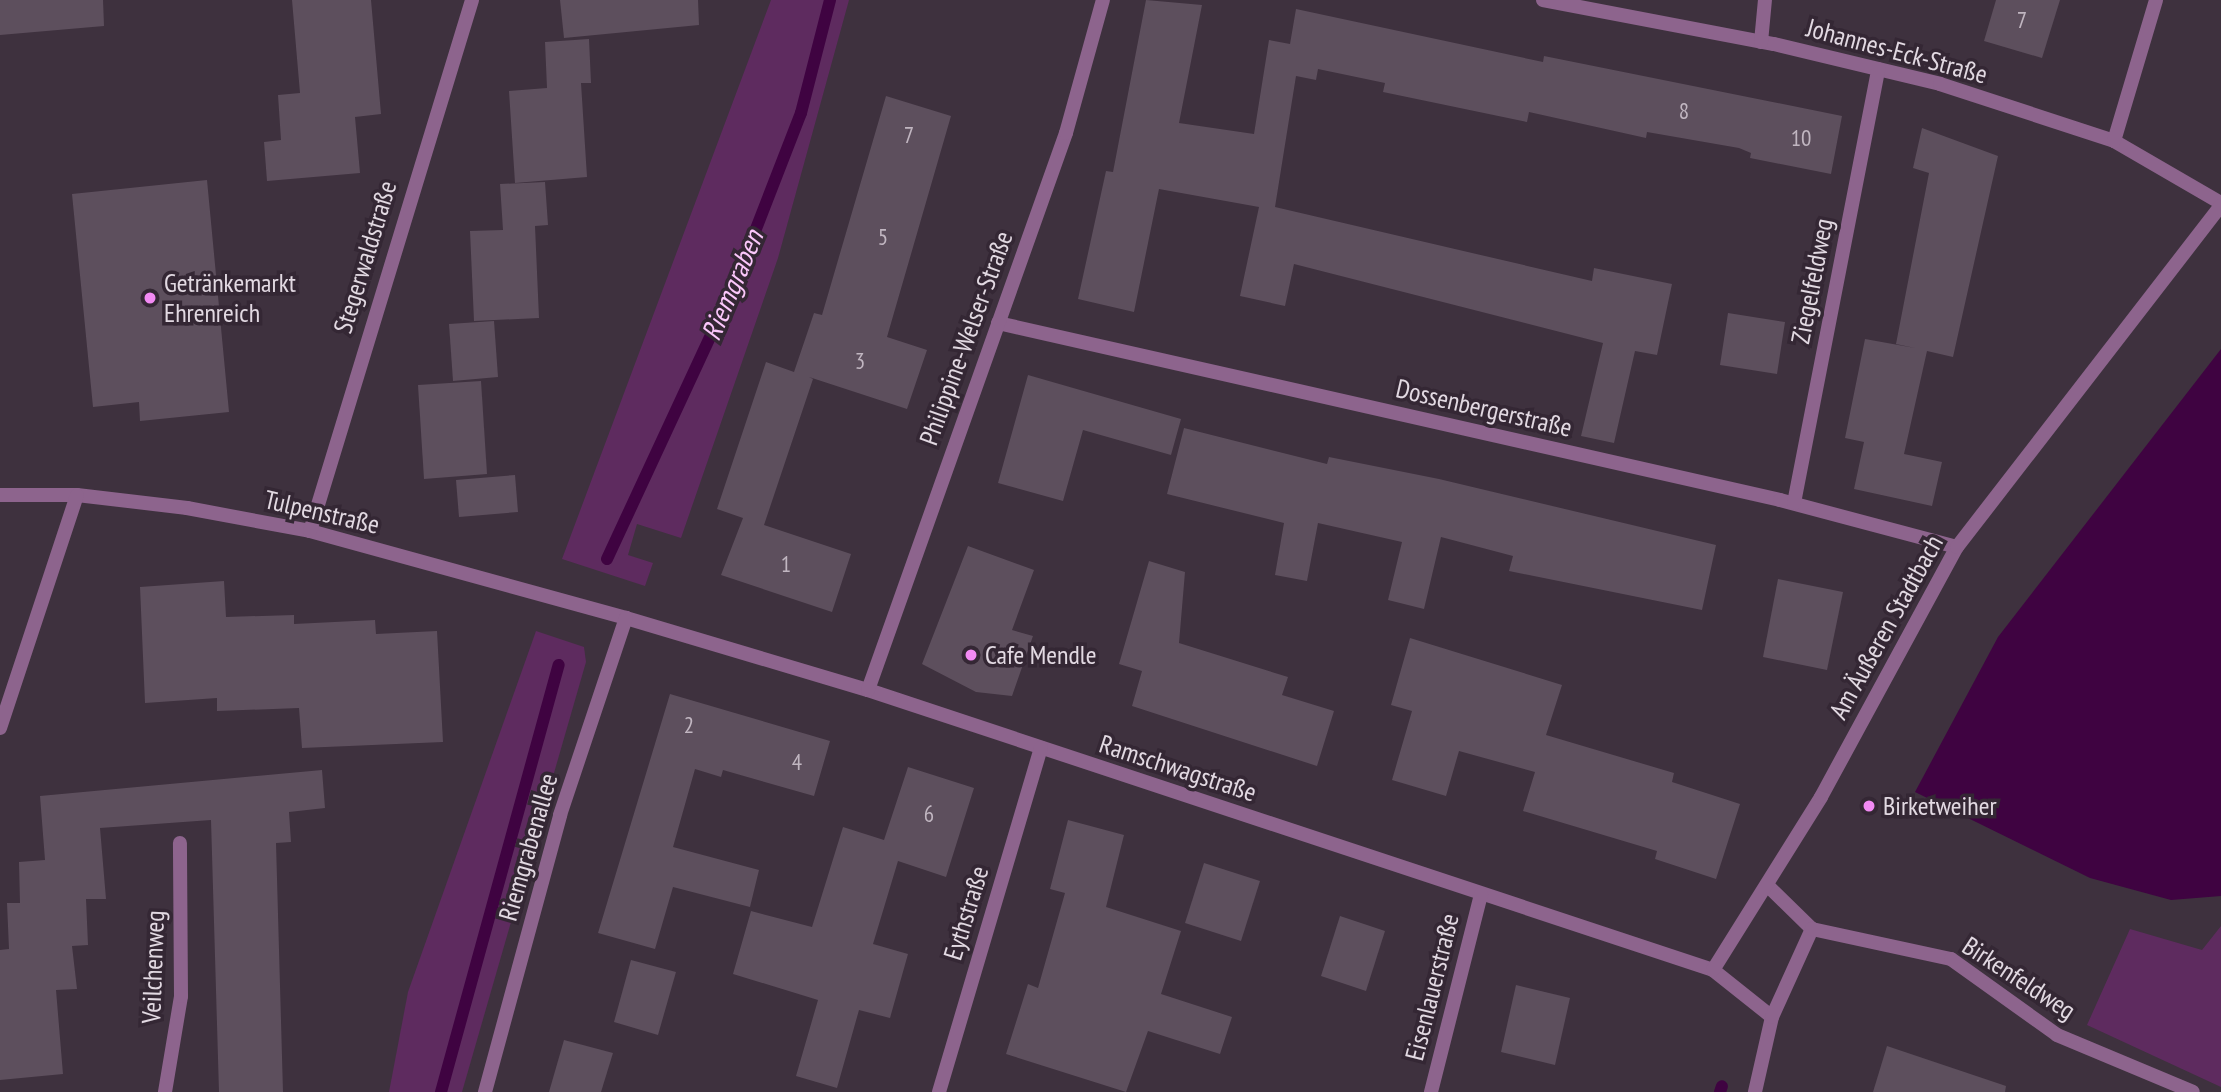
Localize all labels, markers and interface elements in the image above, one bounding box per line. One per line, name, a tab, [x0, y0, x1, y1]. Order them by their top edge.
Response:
house number: 7	[2017, 6, 2027, 34]
street label: Johannes-Eck-Straße	[1803, 12, 1991, 90]
house number: 8	[1679, 97, 1689, 125]
house number: 7	[904, 121, 914, 149]
house number: 10	[1791, 124, 1811, 152]
street label: Stegerwaldstraße	[327, 177, 403, 337]
street label: Ziegelfeldweg	[1785, 216, 1839, 346]
house number: 5	[878, 223, 888, 251]
water label: Riemgraben	[694, 225, 770, 345]
street label: Philippine-Welser-Straße	[913, 227, 1019, 449]
place label: Getränkemarkt Ehrenreich	[164, 267, 296, 328]
marker: Getränkemarkt Ehrenreich	[142, 290, 158, 306]
house number: 3	[855, 347, 865, 375]
street label: Dossenbergerstraße	[1393, 373, 1575, 443]
street label: Tulpenstraße	[261, 484, 383, 540]
street label: Am Äußeren Stadtbach	[1822, 529, 1950, 725]
house number: 1	[781, 550, 791, 578]
place label: Cafe Mendle	[985, 639, 1096, 671]
marker: Cafe Mendle	[963, 647, 979, 663]
house number: 2	[684, 711, 694, 739]
street label: Ramschwagstraße	[1096, 728, 1260, 808]
house number: 4	[792, 748, 802, 776]
street label: Riemgrabenallee	[492, 770, 564, 924]
place label: Birketweiher	[1883, 790, 1997, 822]
marker: Birketweiher	[1861, 798, 1877, 814]
house number: 6	[924, 800, 934, 828]
street label: Eythstraße	[937, 862, 995, 964]
street label: Veilchenweg	[135, 910, 171, 1024]
street label: Eisenlauerstraße	[1399, 910, 1465, 1064]
street label: Birkenfeldweg	[1957, 930, 2081, 1026]

